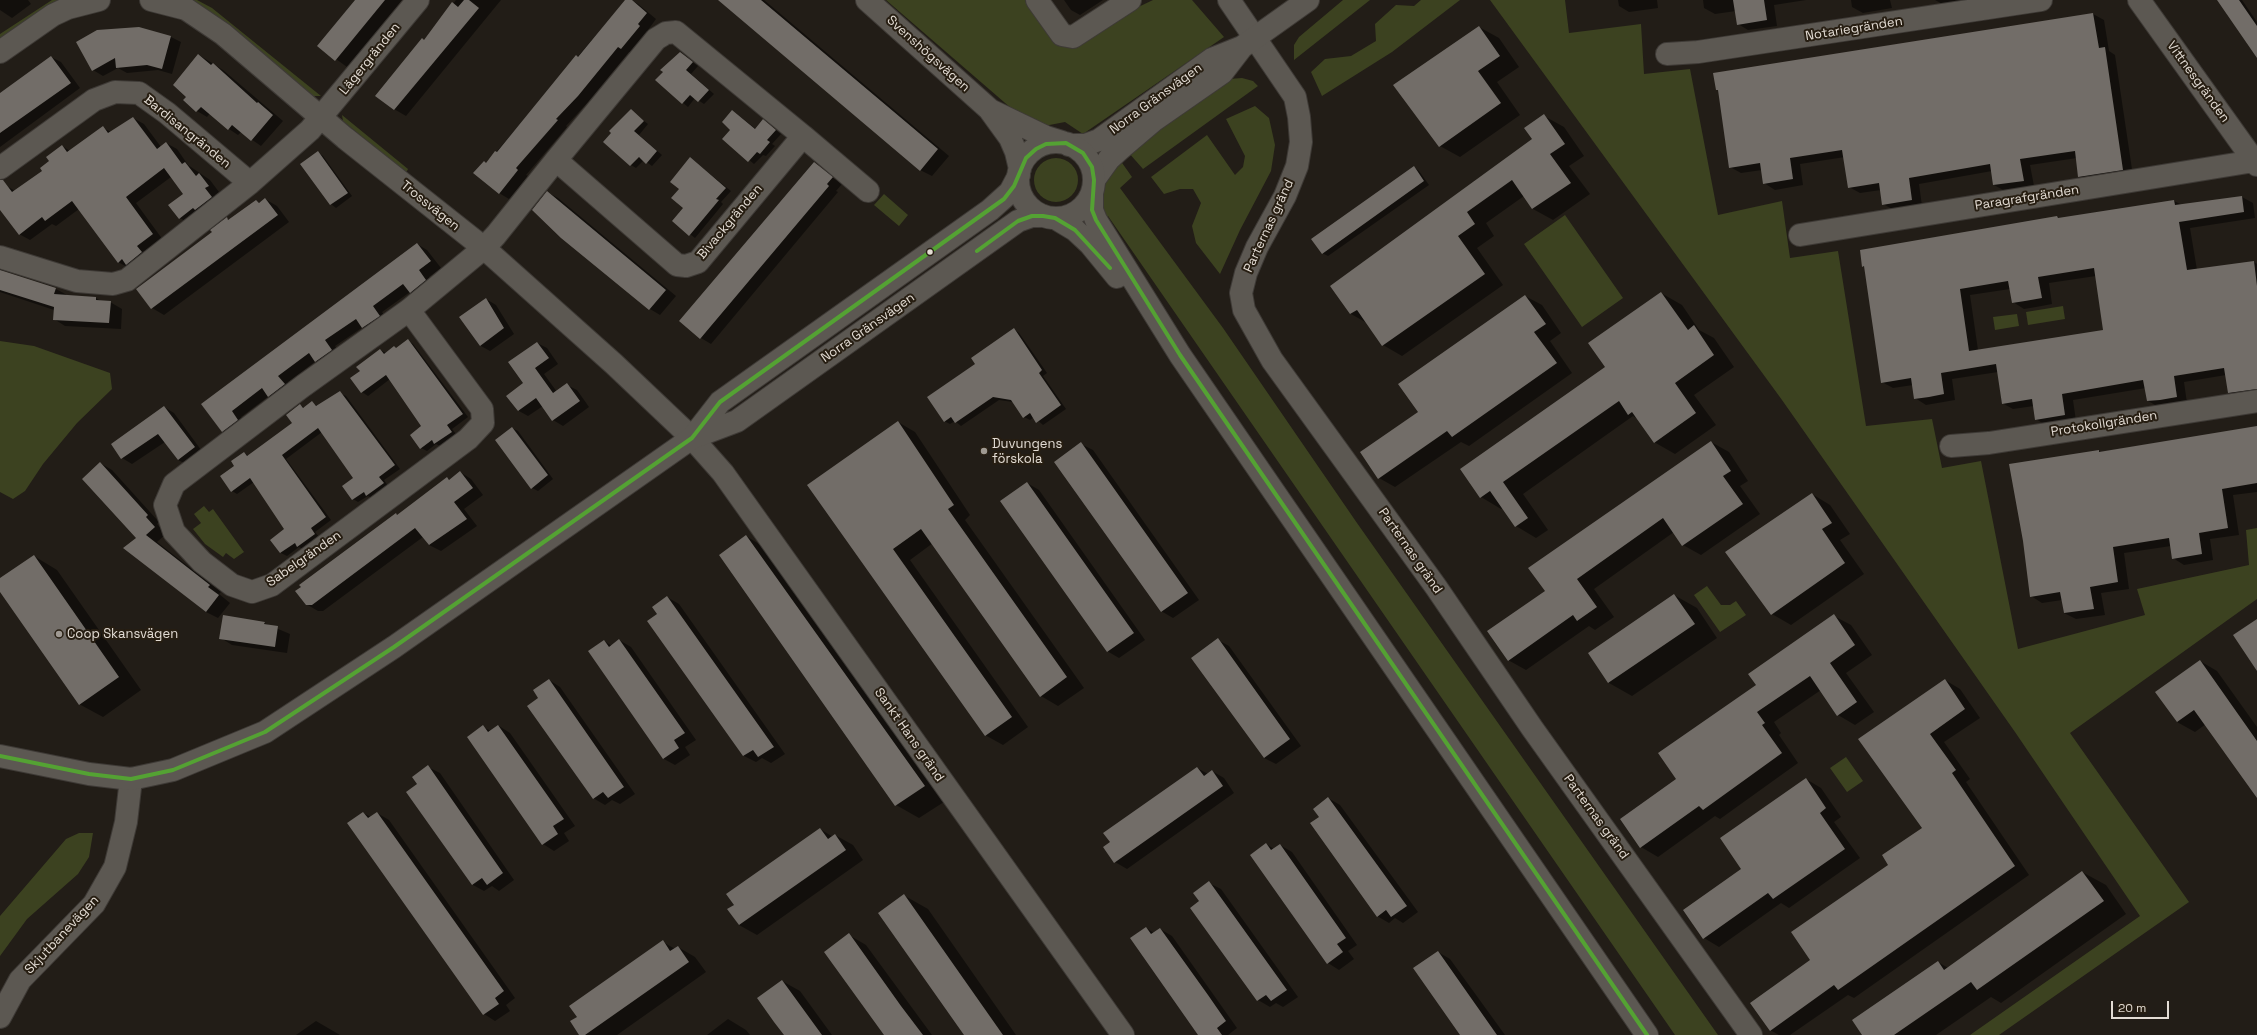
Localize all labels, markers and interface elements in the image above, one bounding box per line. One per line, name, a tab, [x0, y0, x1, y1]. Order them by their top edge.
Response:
street label: Svenshögsvägen	[883, 13, 973, 95]
street label: Notariegränden	[1804, 14, 1904, 44]
street label: Lägergränden	[336, 20, 404, 98]
street label: Vittnesgränden	[2163, 38, 2233, 126]
street label: Norra Gränsvägen	[1107, 60, 1205, 138]
street label: Bardisangränden	[140, 92, 234, 172]
street label: Parternas gränd	[1241, 177, 1297, 275]
street label: Trossvägen	[398, 178, 462, 234]
street label: Bivackgränden	[694, 181, 766, 263]
street label: Paragrafgränden	[1974, 182, 2080, 214]
unlabelled marker	[925, 247, 935, 257]
street label: Norra Gränsvägen	[818, 290, 918, 366]
street label: Protokollgränden	[2050, 408, 2158, 440]
place label: Duvungens förskola	[992, 436, 1062, 467]
marker: Duvungens förskola	[979, 446, 989, 456]
street label: Parternas gränd	[1375, 505, 1445, 597]
street label: Sabelgränden	[264, 528, 344, 590]
place label: Coop Skansvägen	[67, 626, 178, 642]
marker: Coop Skansvägen	[54, 629, 64, 639]
street label: Sankt Hans gränd	[871, 685, 947, 785]
street label: Parternas gränd	[1560, 772, 1632, 862]
street label: Skjutbanevägen	[22, 893, 102, 977]
scale bar	[2113, 993, 2171, 1019]
text: 20 m	[2118, 1000, 2146, 1016]

